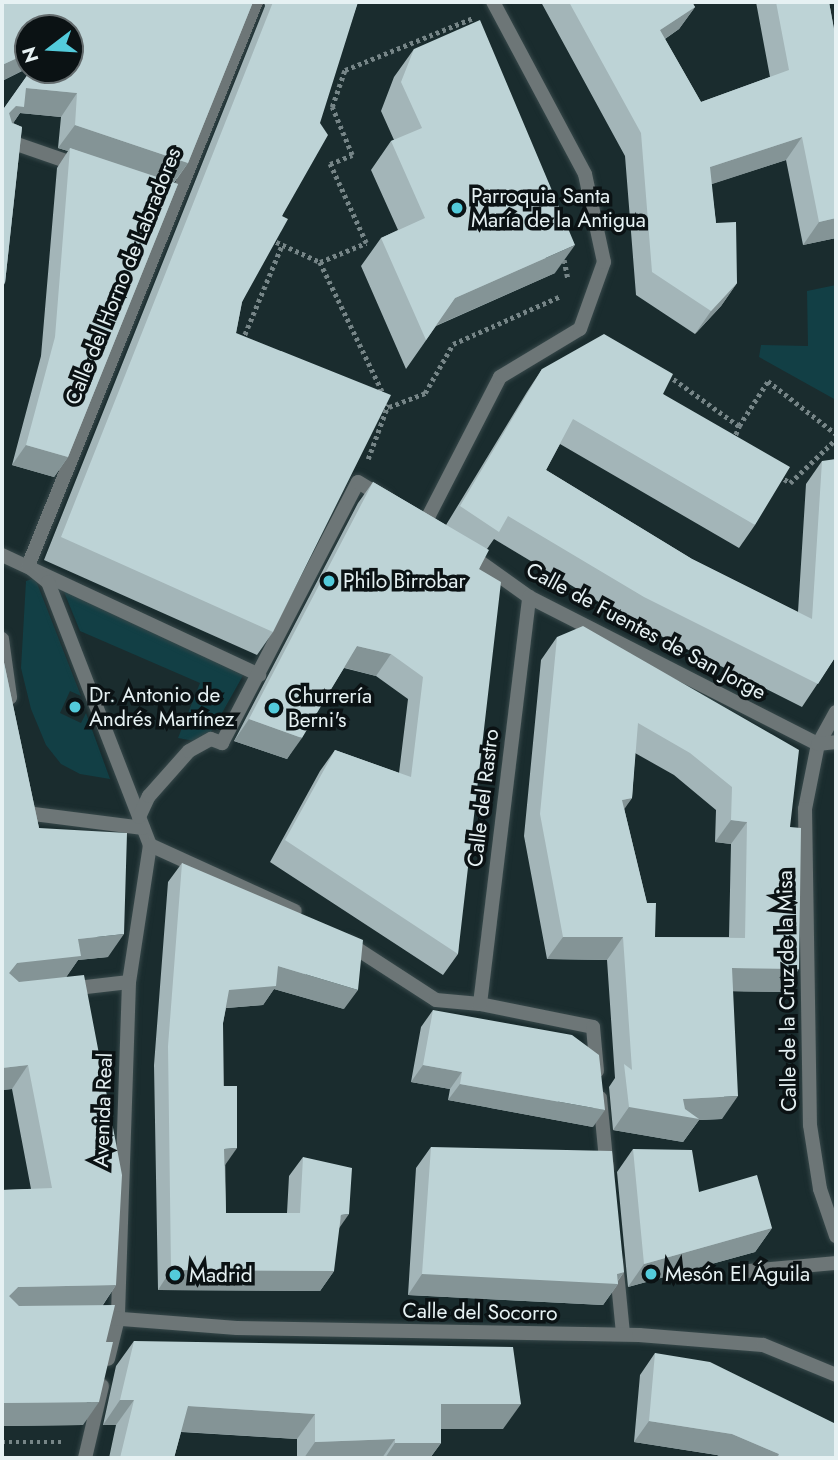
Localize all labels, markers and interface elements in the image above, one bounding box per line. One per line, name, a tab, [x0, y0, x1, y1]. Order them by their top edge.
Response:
north arrow	[14, 14, 84, 84]
text: N	[15, 44, 45, 66]
street label: Calle del Horno de Labradores	[60, 144, 186, 408]
place label: Parroquia Santa María de la Antigua	[471, 183, 646, 233]
marker: Parroquia Santa María de la Antigua	[449, 200, 465, 216]
street label: Calle de Fuentes de San Jorge	[522, 557, 770, 705]
place label: Philo Birrobar	[343, 568, 466, 594]
marker: Philo Birrobar	[321, 573, 337, 589]
place label: Dr. Antonio de Andrés Martínez	[89, 682, 234, 732]
place label: Churrería Berni's	[288, 683, 372, 733]
marker: Dr. Antonio de Andrés Martínez	[67, 699, 83, 715]
marker: Churrería Berni's	[266, 700, 282, 716]
street label: Calle del Rastro	[462, 728, 504, 868]
street label: Calle de la Cruz de la Misa	[772, 870, 802, 1112]
street label: Avenida Real	[88, 1052, 118, 1168]
place label: Mesón El Águila	[665, 1261, 810, 1287]
place label: Madrid	[189, 1262, 253, 1288]
marker: Mesón El Águila	[643, 1266, 659, 1282]
marker: Madrid	[167, 1267, 183, 1283]
street label: Calle del Socorro	[402, 1298, 558, 1326]

